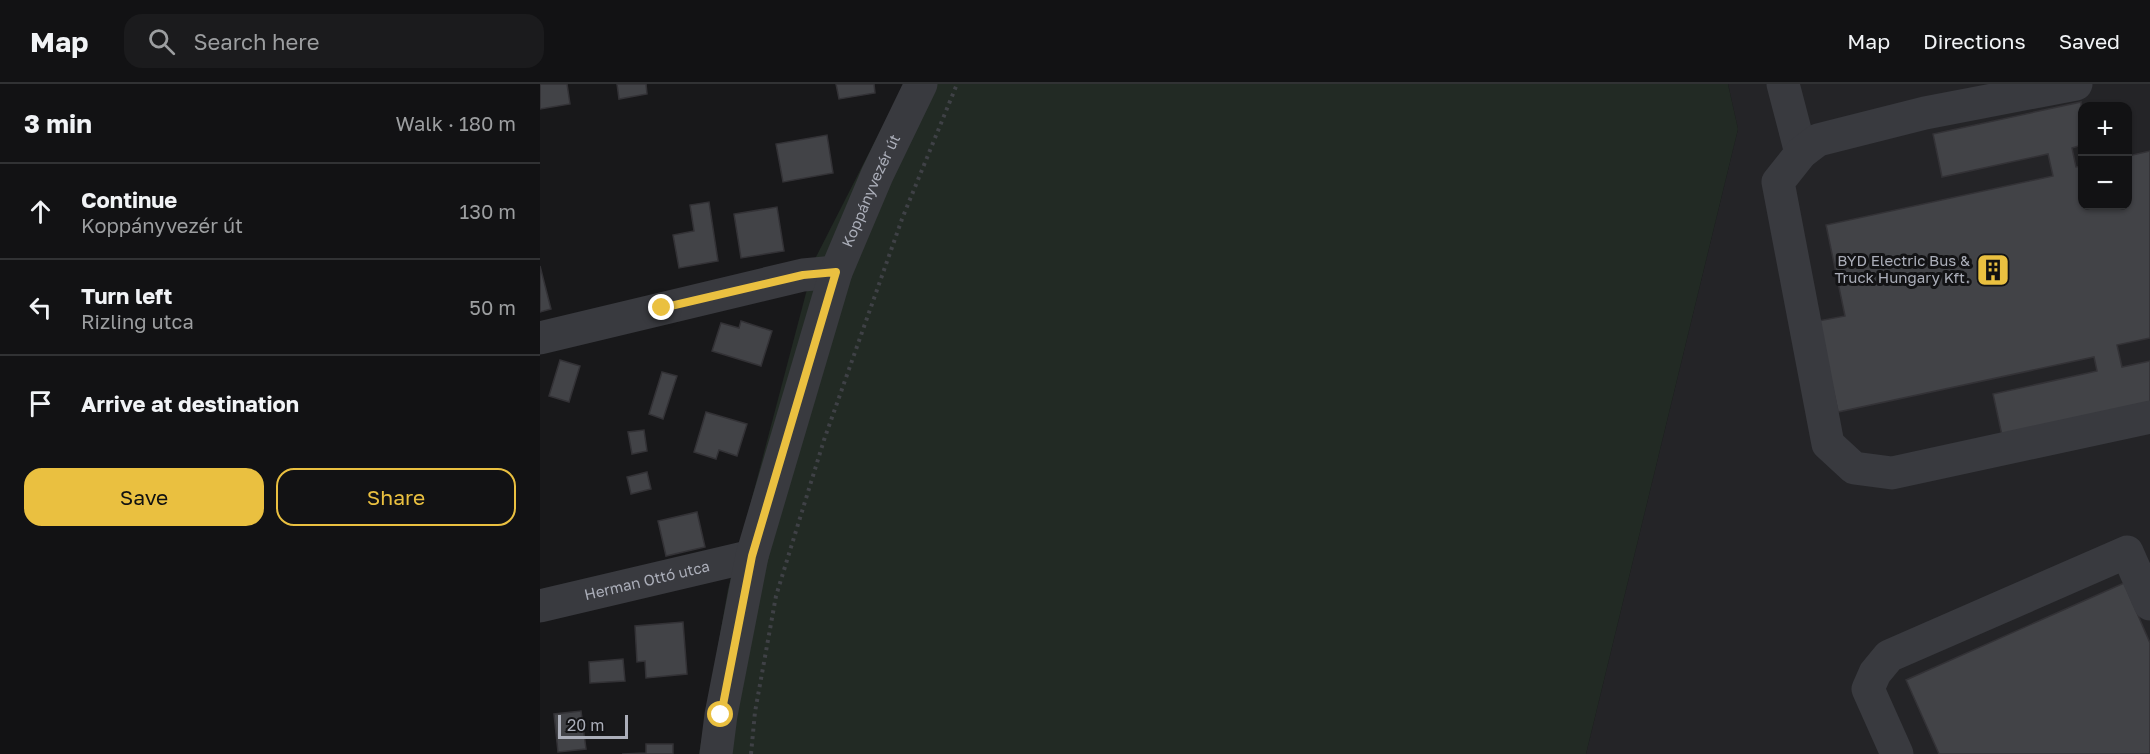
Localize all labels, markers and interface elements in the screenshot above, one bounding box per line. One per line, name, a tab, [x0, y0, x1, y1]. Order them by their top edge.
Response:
search box	[124, 14, 544, 68]
text: Map	[30, 25, 88, 58]
icon: search	[145, 25, 178, 58]
text: Search here	[193, 28, 319, 55]
text: Map	[1847, 28, 1890, 54]
text: Directions	[1923, 28, 2026, 54]
text: Saved	[2059, 28, 2120, 54]
map controls	[2078, 102, 2132, 210]
button: +	[2078, 102, 2132, 156]
text: 3 min	[24, 108, 92, 139]
text: Walk · 180 m	[396, 111, 516, 135]
street label: Koppányvezér út	[838, 131, 903, 250]
button: −	[2078, 156, 2132, 210]
text: Continue	[81, 186, 177, 213]
icon: ahead	[24, 195, 57, 228]
text: 130 m	[460, 199, 516, 223]
text: Koppányvezér út	[81, 213, 243, 237]
place label: BYD Electric Bus & Truck Hungary Kft.	[1835, 251, 1970, 286]
building icon: BYD Electric Bus & Truck Hungary Kft.	[1975, 252, 2011, 288]
text: Turn left	[81, 282, 172, 309]
icon: left	[24, 291, 57, 324]
route end	[648, 294, 674, 320]
text: 50 m	[469, 295, 516, 319]
text: Rizling utca	[81, 309, 194, 333]
icon: arrive	[24, 387, 57, 420]
text: Arrive at destination	[81, 390, 299, 417]
button: Save	[24, 468, 264, 526]
button: Share	[276, 468, 516, 526]
street label: Herman Ottó utca	[582, 556, 711, 603]
route start	[707, 701, 733, 727]
scale bar	[558, 712, 628, 740]
text: 20 m	[567, 715, 604, 735]

